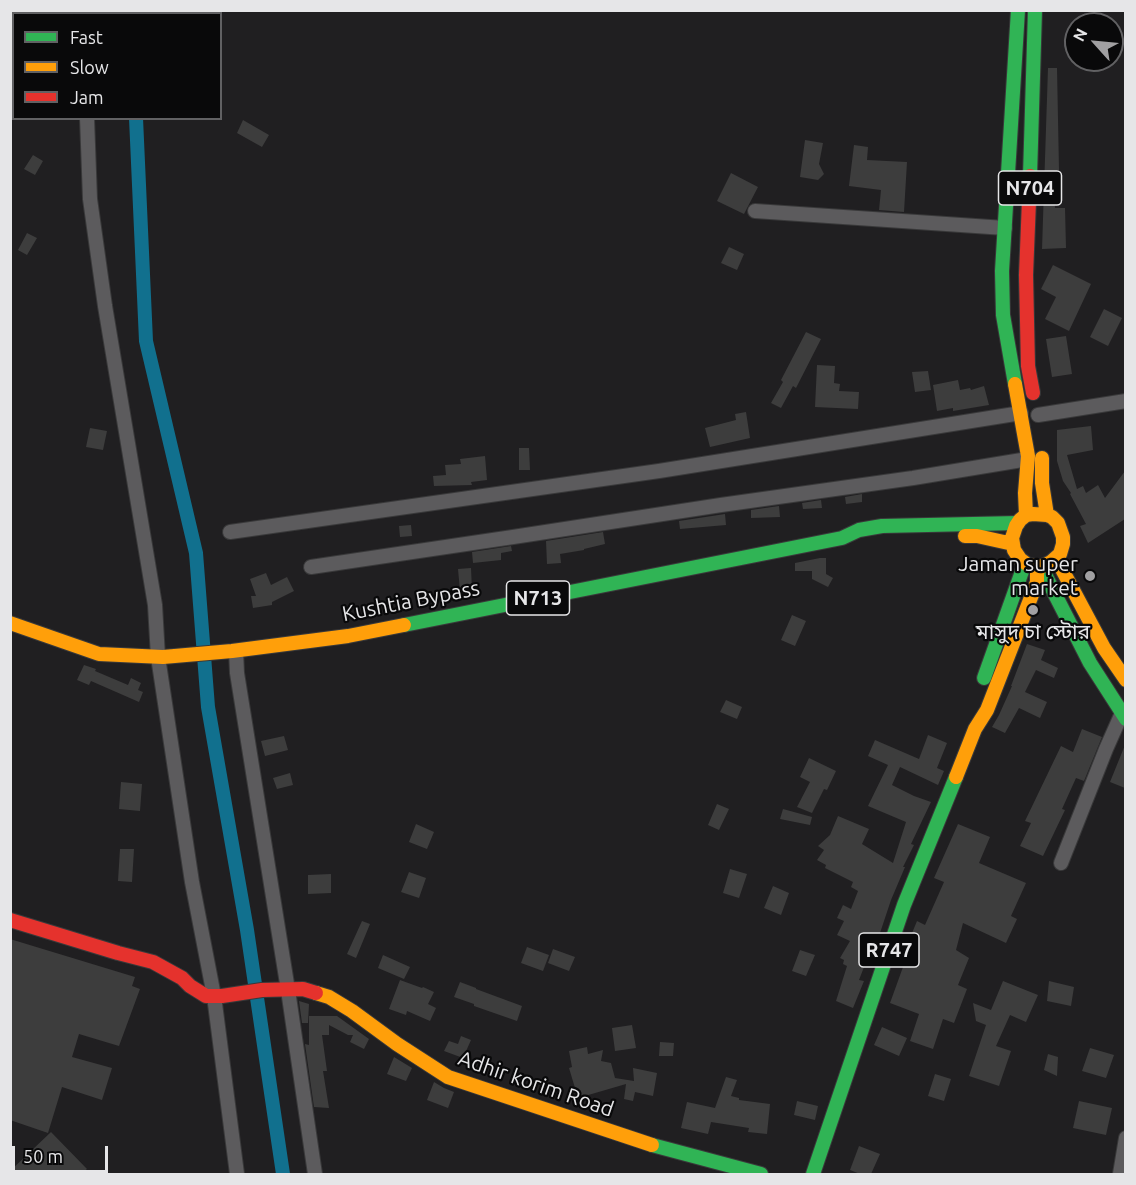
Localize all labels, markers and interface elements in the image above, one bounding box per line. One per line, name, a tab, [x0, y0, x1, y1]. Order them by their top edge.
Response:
legend	[12, 12, 222, 120]
north arrow	[1064, 12, 1124, 72]
text: N	[1069, 25, 1090, 44]
text: Fast	[70, 27, 103, 47]
text: Slow	[70, 57, 109, 77]
text: Jam	[70, 87, 104, 107]
road number: N704	[998, 171, 1062, 205]
place label: Jaman super market	[958, 551, 1078, 601]
marker: Jaman super market	[1083, 569, 1097, 583]
street label: Kushtia Bypass	[340, 575, 482, 627]
road number: N713	[506, 581, 570, 615]
marker: মাসুদ চা স্টোর	[1026, 603, 1040, 617]
place label: মাসুদ চা স্টোর	[976, 619, 1090, 645]
road number: R747	[859, 933, 919, 967]
street label: Adhir korim Road	[455, 1046, 617, 1122]
scale bar	[15, 1134, 111, 1172]
text: 50 m	[23, 1146, 63, 1166]

